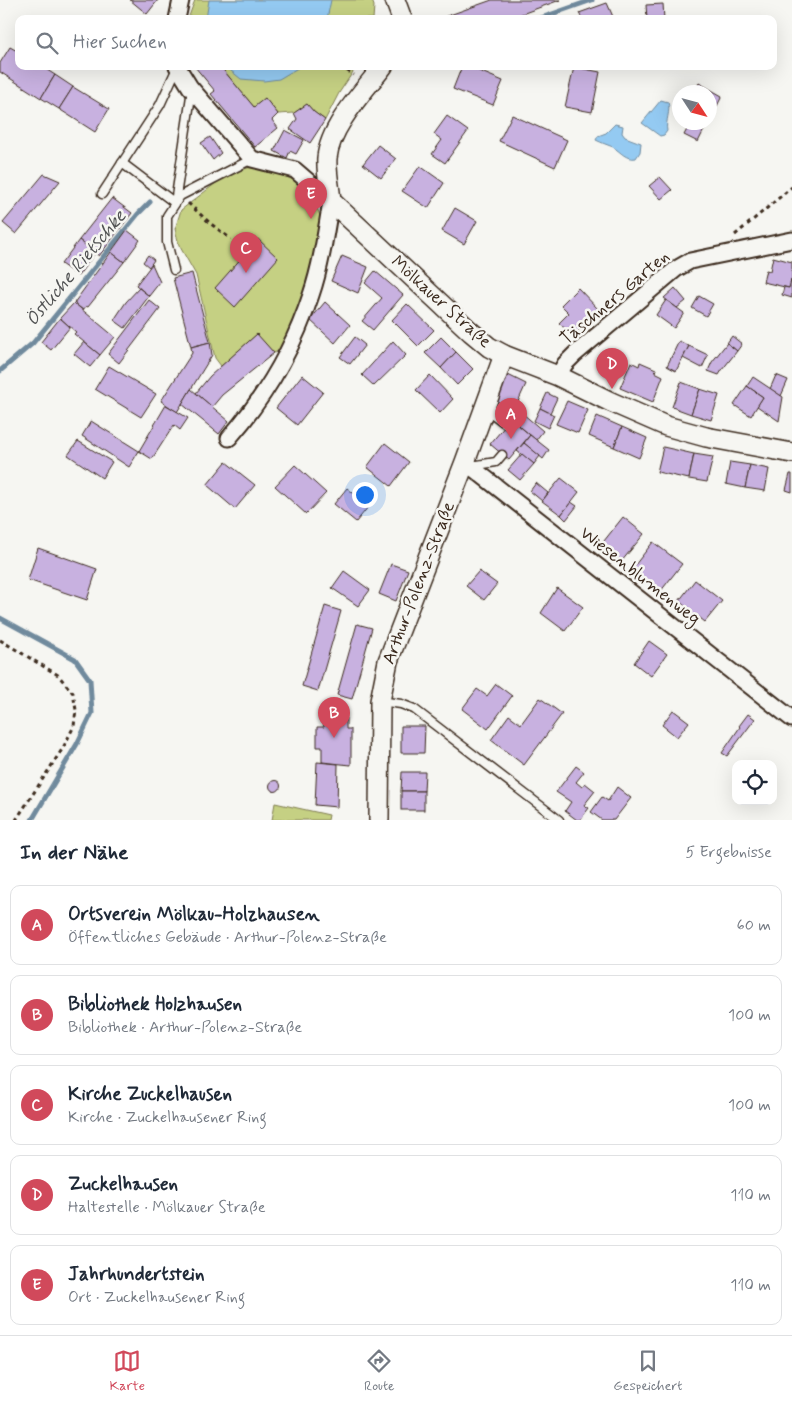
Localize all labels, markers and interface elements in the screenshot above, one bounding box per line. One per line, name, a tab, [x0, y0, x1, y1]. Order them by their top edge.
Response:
search box	[15, 15, 777, 70]
icon: search	[33, 29, 61, 57]
text: Hier suchen	[73, 30, 167, 55]
north arrow	[672, 85, 717, 130]
pin: E	[295, 178, 327, 219]
water label: Östliche Rietschke	[20, 204, 132, 331]
pin: C	[230, 232, 262, 273]
street label: Täschners Garten	[555, 245, 675, 351]
street label: Mölkauer Straße	[385, 250, 497, 354]
pin: D	[596, 348, 628, 389]
pin: A	[495, 398, 527, 439]
your location	[352, 482, 378, 508]
street label: Arthur-Polenz-Straße	[377, 498, 461, 668]
street label: Wiesenblumenweg	[574, 521, 705, 631]
pin: B	[318, 697, 350, 738]
map controls	[732, 760, 777, 805]
button: locate	[732, 760, 777, 805]
text: In der Nähe	[20, 839, 128, 867]
text: 5 Ergebnisse	[686, 842, 772, 863]
text: Ortsverein Mölkau-Holzhausen	[68, 902, 320, 927]
text: A	[32, 915, 42, 936]
text: 60 m	[737, 915, 771, 936]
text: Öffentliches Gebäude · Arthur-Polenz-Straße	[68, 927, 387, 948]
text: Bibliothek Holzhausen	[68, 992, 242, 1017]
text: B	[32, 1005, 42, 1026]
text: 100 m	[728, 1005, 771, 1026]
text: Bibliothek · Arthur-Polenz-Straße	[68, 1017, 302, 1038]
text: Kirche Zuckelhausen	[68, 1082, 232, 1107]
text: C	[31, 1095, 43, 1116]
text: 100 m	[728, 1095, 771, 1116]
text: Kirche · Zuckelhausener Ring	[68, 1107, 267, 1128]
text: Zuckelhausen	[68, 1172, 178, 1197]
text: D	[31, 1185, 43, 1206]
text: 110 m	[730, 1185, 771, 1206]
text: Haltestelle · Mölkauer Straße	[68, 1197, 266, 1218]
text: Jahrhundertstein	[68, 1262, 205, 1287]
text: E	[32, 1275, 42, 1296]
text: 110 m	[730, 1275, 771, 1296]
text: Ort · Zuckelhausener Ring	[68, 1287, 245, 1308]
tab: Karte	[109, 1347, 145, 1395]
tab: Route	[364, 1347, 394, 1395]
tab: Gespeichert	[613, 1347, 683, 1395]

